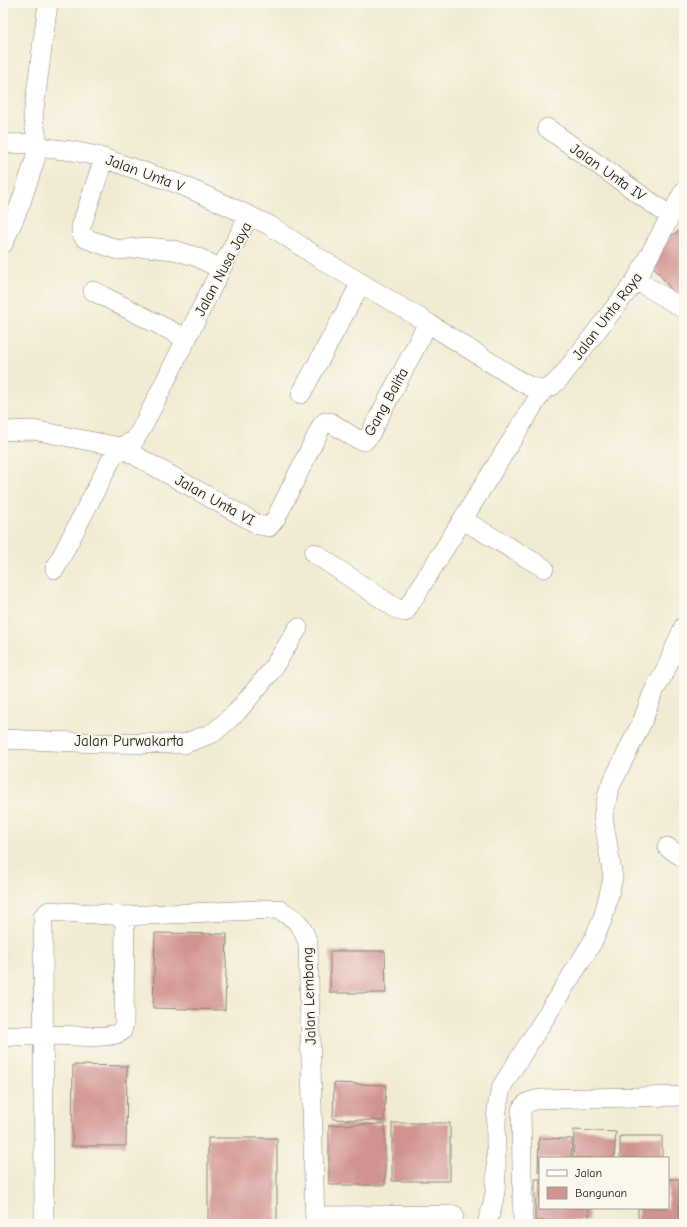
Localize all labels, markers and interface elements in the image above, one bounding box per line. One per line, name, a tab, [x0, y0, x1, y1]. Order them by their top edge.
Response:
street label: Jalan Unta IV	[567, 139, 649, 205]
street label: Jalan Unta V	[103, 150, 187, 196]
street label: Jalan Nusa Jaya	[191, 219, 255, 319]
street label: Jalan Unta Raya	[568, 269, 646, 363]
street label: Gang Balita	[360, 365, 412, 439]
street label: Jalan Unta VI	[172, 471, 258, 529]
street label: Jalan Purwakarta	[74, 732, 184, 750]
street label: Jalan Lembang	[298, 947, 320, 1045]
legend	[539, 1157, 669, 1209]
text: Jalan	[575, 1166, 602, 1180]
text: Bangunan	[575, 1186, 627, 1200]

